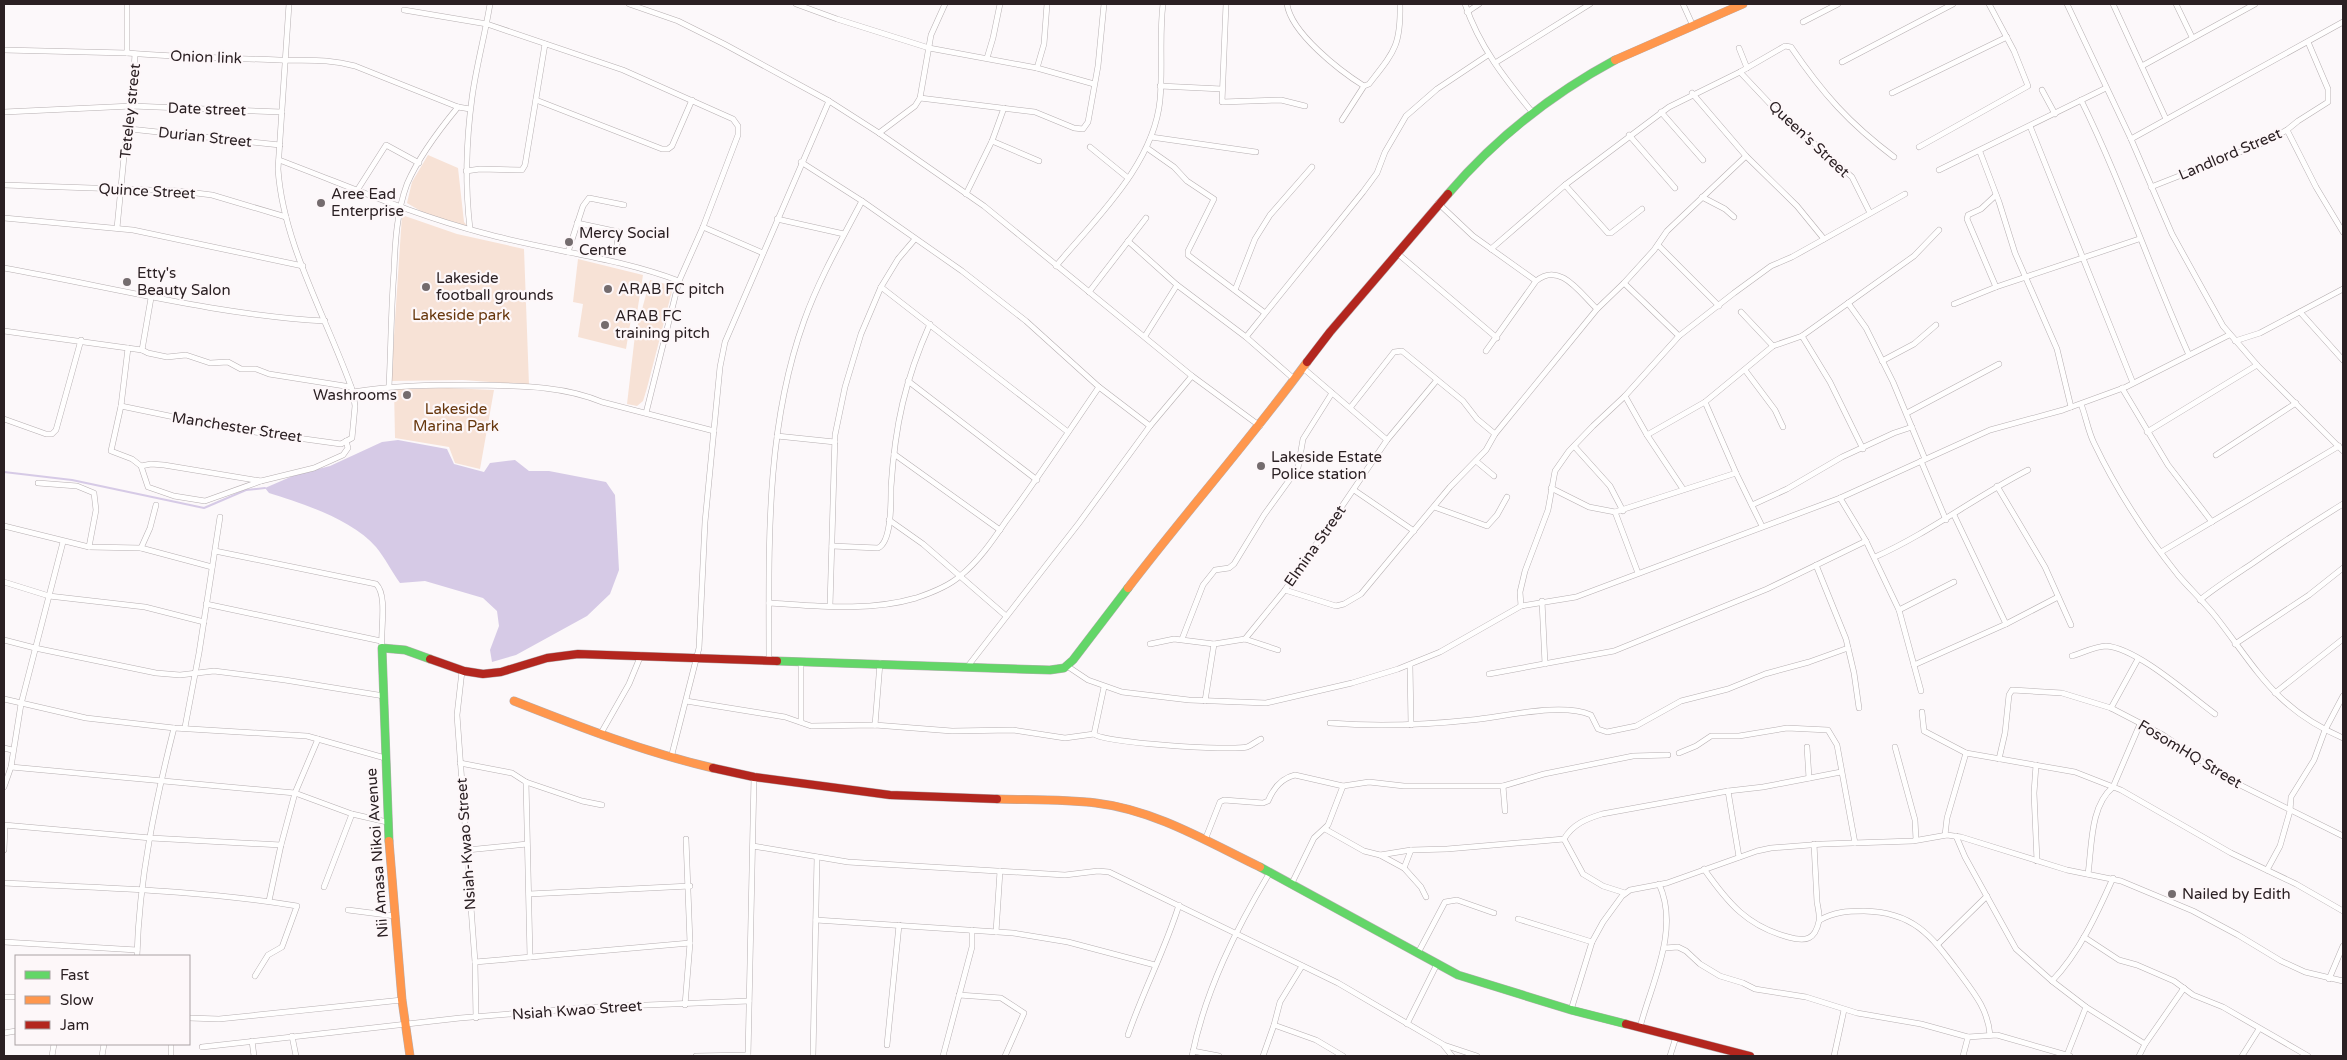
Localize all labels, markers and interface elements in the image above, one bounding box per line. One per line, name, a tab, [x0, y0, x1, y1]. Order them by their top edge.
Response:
street label: Onion link	[170, 47, 242, 67]
street label: Teteley street	[116, 62, 144, 160]
street label: Queen’s Street	[1765, 97, 1854, 181]
street label: Date street	[167, 99, 247, 119]
street label: Durian Street	[157, 123, 253, 151]
street label: Landlord Street	[2176, 124, 2285, 184]
street label: Quince Street	[98, 179, 196, 203]
place label: Aree Ead Enterprise	[331, 185, 404, 220]
marker: Aree Ead Enterprise	[315, 197, 327, 209]
place label: Mercy Social Centre	[579, 224, 670, 259]
marker: Mercy Social Centre	[563, 236, 575, 248]
place label: Etty's Beauty Salon	[137, 264, 231, 299]
place label: Lakeside football grounds	[436, 269, 554, 304]
marker: Etty's Beauty Salon	[121, 276, 133, 288]
place label: ARAB FC pitch	[618, 280, 724, 298]
marker: Lakeside football grounds	[420, 281, 432, 293]
marker: ARAB FC pitch	[602, 283, 614, 295]
park label: Lakeside park	[412, 306, 510, 324]
place label: ARAB FC training pitch	[615, 307, 710, 342]
marker: ARAB FC training pitch	[599, 319, 611, 331]
place label: Washrooms	[313, 386, 397, 404]
marker: Washrooms	[401, 389, 413, 401]
park label: Lakeside Marina Park	[413, 400, 499, 435]
street label: Manchester Street	[171, 408, 304, 446]
place label: Lakeside Estate Police station	[1271, 448, 1382, 483]
marker: Lakeside Estate Police station	[1255, 460, 1267, 472]
street label: Elmina Street	[1280, 502, 1350, 590]
street label: FosomHQ Street	[2135, 716, 2245, 792]
street label: Nii Amasa Nikoi Avenue	[362, 767, 392, 939]
street label: Nsiah-Kwao Street	[452, 777, 480, 911]
place label: Nailed by Edith	[2182, 885, 2291, 903]
marker: Nailed by Edith	[2166, 888, 2178, 900]
legend	[15, 955, 190, 1045]
text: Fast	[60, 966, 90, 984]
text: Slow	[60, 991, 94, 1009]
street label: Nsiah Kwao Street	[511, 996, 643, 1024]
text: Jam	[60, 1016, 89, 1034]

